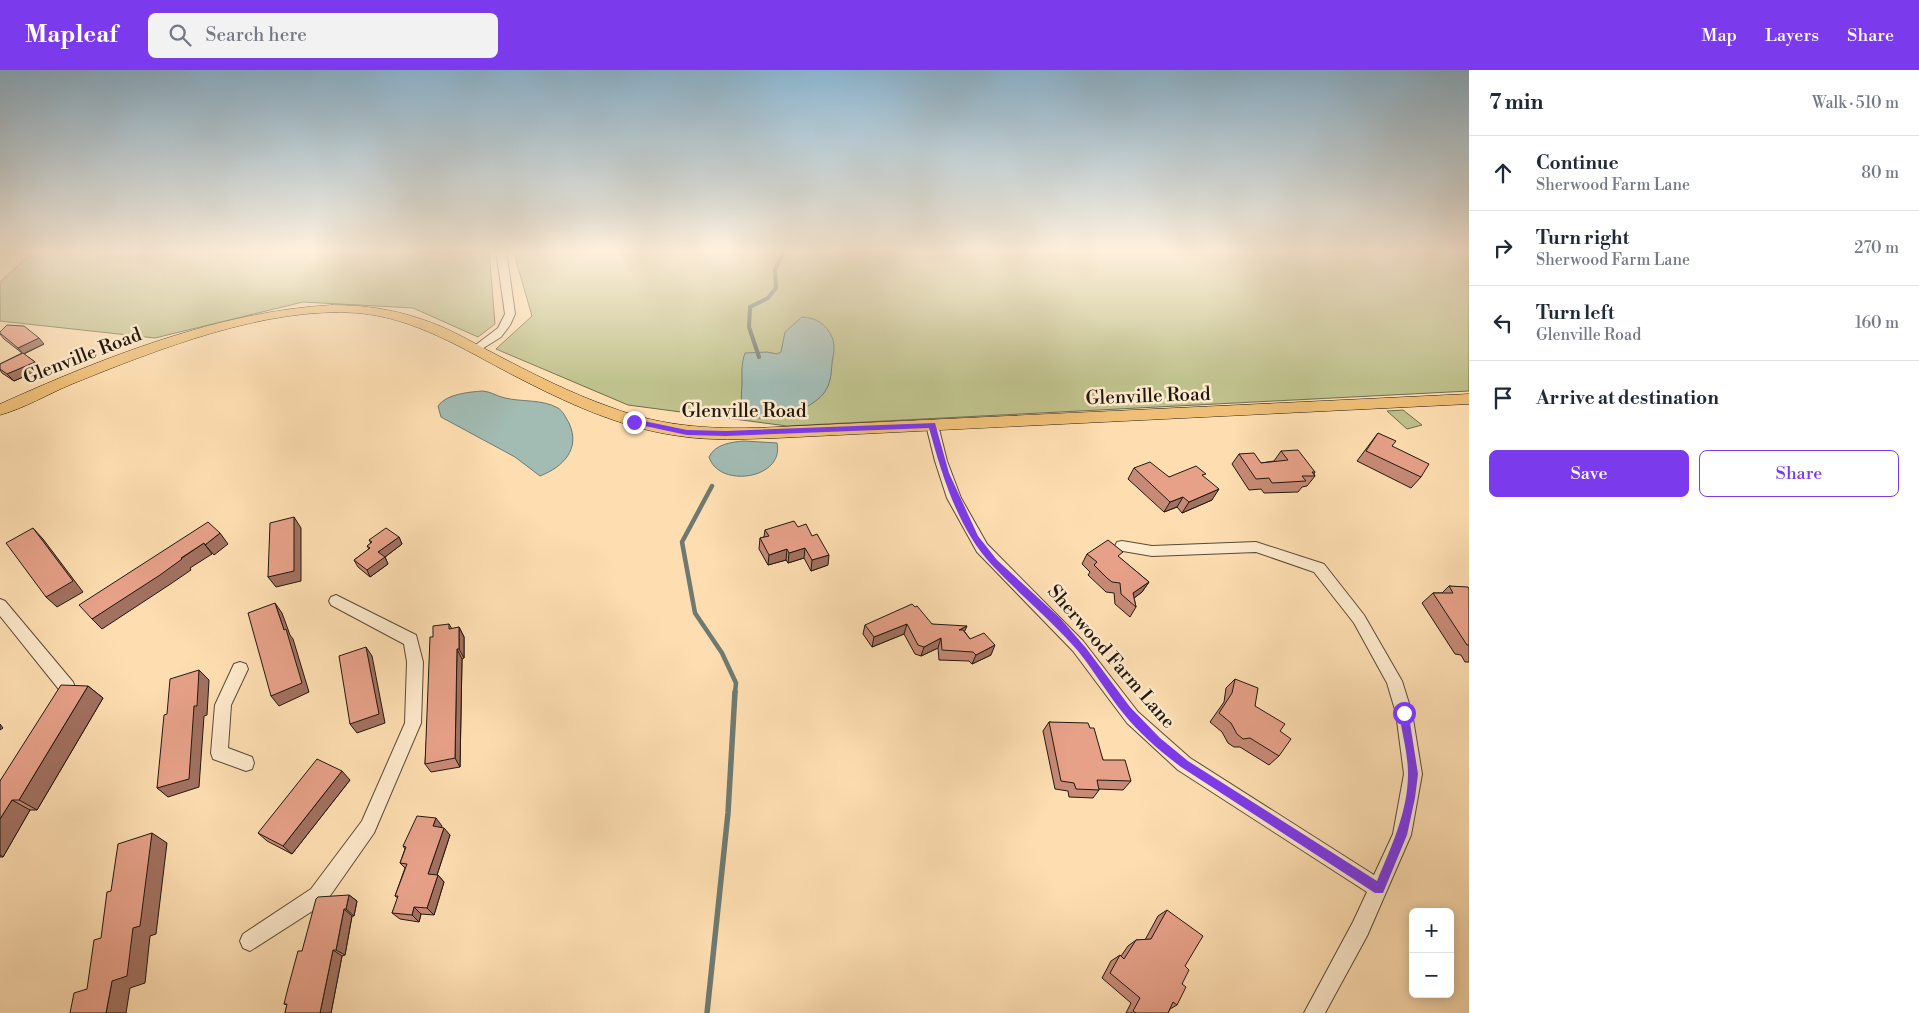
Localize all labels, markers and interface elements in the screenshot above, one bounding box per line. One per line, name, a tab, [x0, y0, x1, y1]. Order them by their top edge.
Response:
search box	[148, 13, 498, 58]
text: Mapleaf	[25, 20, 118, 50]
icon: search	[166, 21, 194, 49]
text: Search here	[206, 23, 307, 47]
text: Map	[1702, 24, 1737, 47]
text: Layers	[1765, 24, 1819, 47]
text: Share	[1847, 24, 1894, 47]
text: 7 min	[1489, 90, 1543, 116]
text: Walk · 510 m	[1812, 93, 1899, 113]
text: Continue	[1536, 151, 1619, 175]
icon: ahead	[1489, 159, 1517, 187]
text: 80 m	[1861, 163, 1899, 183]
text: Sherwood Farm Lane	[1536, 175, 1690, 195]
text: Turn right	[1536, 226, 1629, 250]
icon: right	[1489, 234, 1517, 262]
text: 270 m	[1854, 238, 1899, 258]
text: Sherwood Farm Lane	[1536, 250, 1690, 270]
text: Turn left	[1536, 301, 1615, 325]
icon: left	[1489, 309, 1517, 337]
text: 160 m	[1855, 313, 1899, 333]
street label: Glenville Road	[20, 322, 145, 390]
text: Glenville Road	[1536, 325, 1641, 345]
street label: Glenville Road	[1085, 382, 1211, 410]
icon: arrive	[1489, 384, 1517, 412]
text: Arrive at destination	[1536, 386, 1719, 410]
street label: Glenville Road	[682, 399, 807, 423]
route end	[623, 411, 646, 434]
button: Save	[1489, 450, 1689, 497]
button: Share	[1699, 450, 1899, 497]
street label: Sherwood Farm Lane	[1042, 580, 1180, 734]
route start	[1393, 702, 1416, 725]
map controls	[1409, 908, 1454, 998]
button: +	[1409, 908, 1454, 953]
button: −	[1409, 953, 1454, 998]

